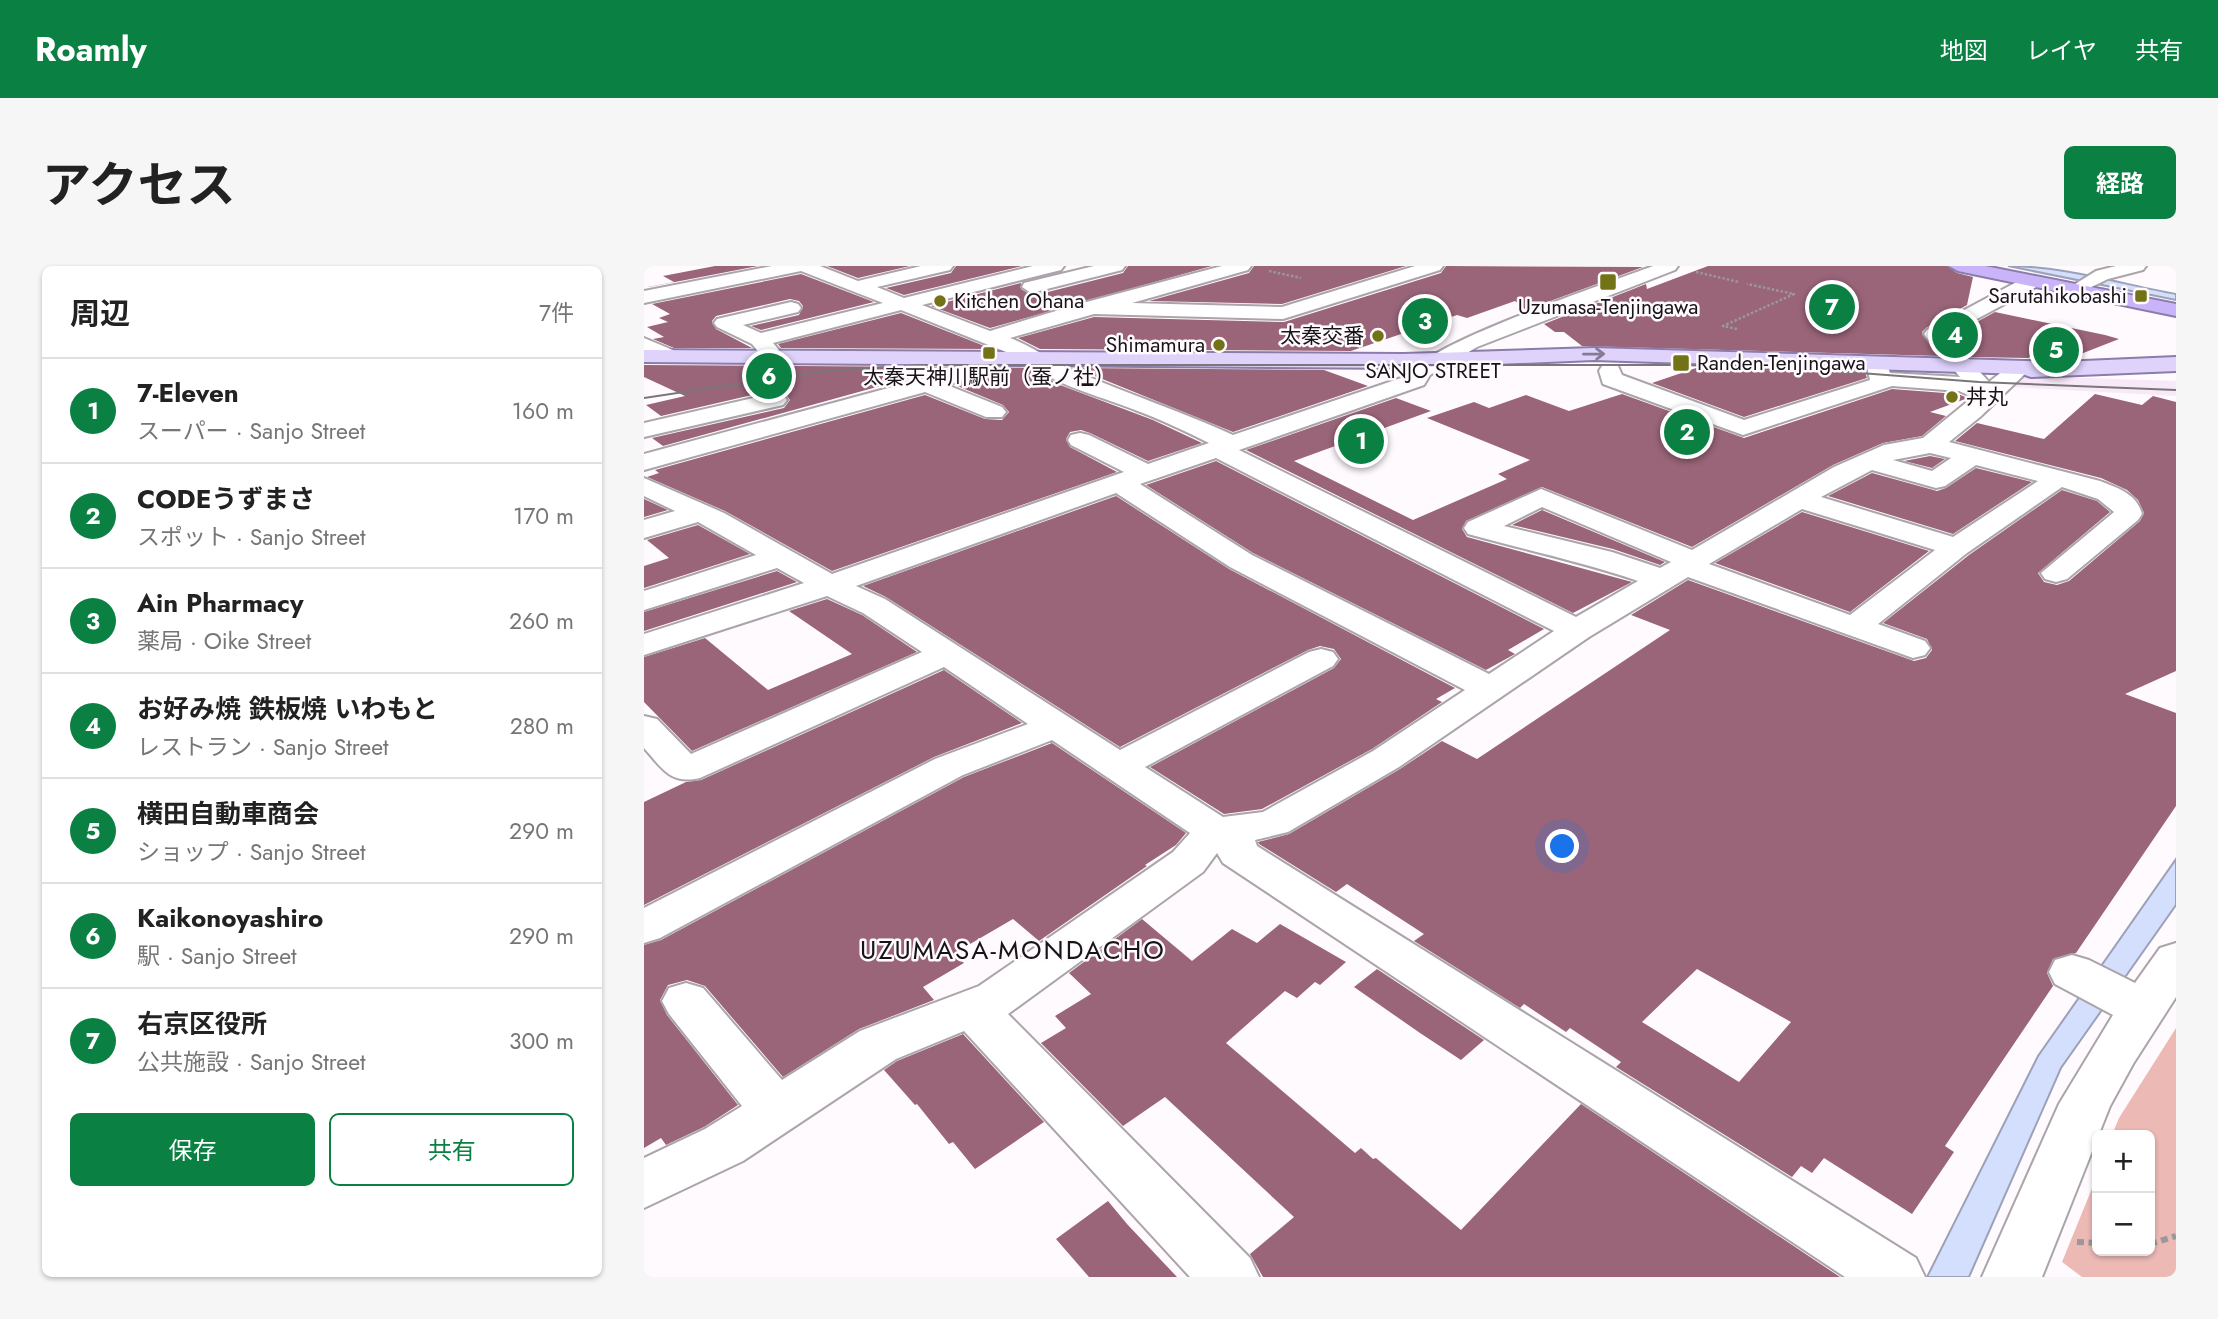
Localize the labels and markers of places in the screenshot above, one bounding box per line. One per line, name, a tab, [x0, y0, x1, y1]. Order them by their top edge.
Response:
marker: Uzumasa-Tenjingawa	[1598, 272, 1618, 292]
pin: 7	[1809, 281, 1855, 333]
place label: Sarutahikobashi	[1988, 281, 2127, 311]
place label: Kitchen Ohana	[954, 286, 1084, 316]
marker: Sarutahikobashi	[2133, 288, 2149, 304]
place label: Uzumasa-Tenjingawa	[1518, 292, 1698, 322]
marker: Kitchen Ohana	[932, 293, 948, 309]
pin: 3	[1402, 295, 1448, 347]
pin: 4	[1932, 309, 1978, 361]
place label: 太秦交番	[1280, 321, 1364, 351]
pin: 5	[2033, 324, 2079, 376]
marker: 太秦交番	[1370, 328, 1386, 344]
place label: Shimamura	[1106, 330, 1205, 360]
marker: Shimamura	[1211, 337, 1227, 353]
marker: 太秦天神川駅前（蚕ノ社）	[981, 345, 997, 361]
place label: Randen-Tenjingawa	[1697, 348, 1866, 378]
pin: 6	[746, 350, 792, 402]
marker: Randen-Tenjingawa	[1671, 353, 1691, 373]
place label: 太秦天神川駅前（蚕ノ社）	[863, 362, 1115, 392]
place label: 丼丸	[1966, 382, 2008, 412]
marker: 丼丸	[1944, 389, 1960, 405]
pin: 2	[1664, 406, 1710, 458]
pin: 1	[1338, 415, 1384, 467]

